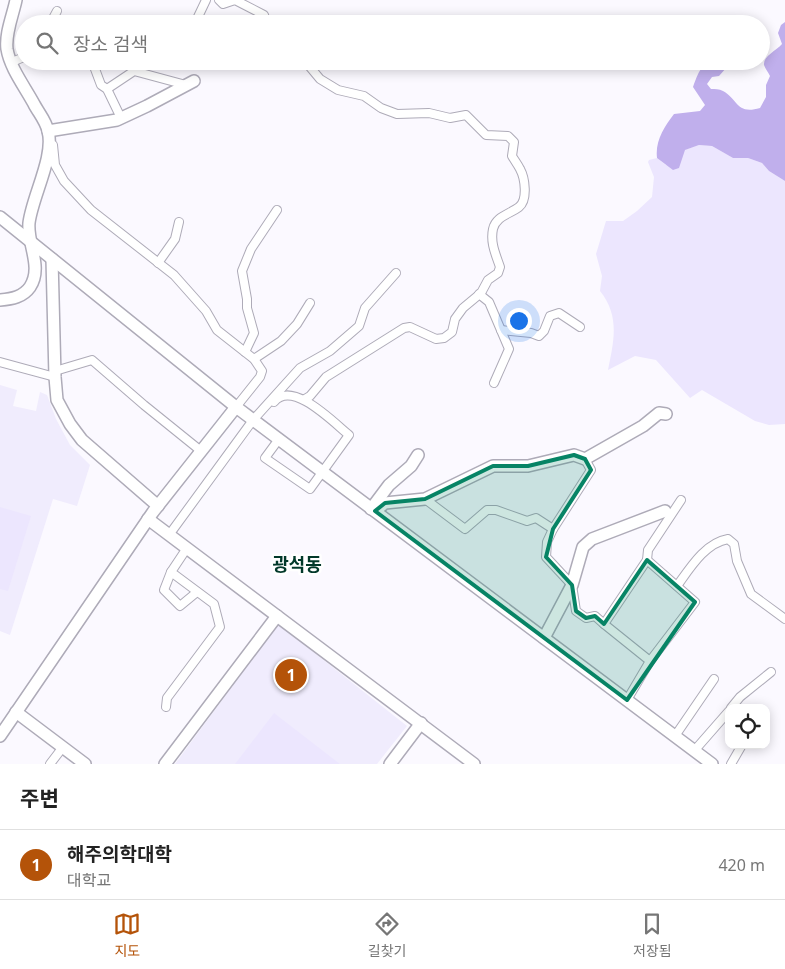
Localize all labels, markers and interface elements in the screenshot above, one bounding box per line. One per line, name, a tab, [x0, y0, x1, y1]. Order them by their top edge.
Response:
search box	[15, 15, 770, 70]
icon: search	[33, 29, 61, 57]
text: 장소 검색	[73, 31, 148, 57]
your location	[506, 308, 532, 334]
district label: 광석동	[272, 552, 322, 576]
pin: 1	[275, 656, 307, 694]
map controls	[725, 704, 770, 749]
button: locate	[725, 704, 770, 749]
text: 주변	[20, 784, 59, 812]
text: 해주의학대학	[67, 841, 172, 867]
text: 1	[31, 854, 41, 876]
text: 420 m	[718, 854, 765, 876]
text: 대학교	[67, 869, 111, 891]
tab: 지도	[113, 910, 141, 960]
tab: 길찾기	[368, 910, 406, 960]
tab: 저장됨	[633, 910, 672, 960]

